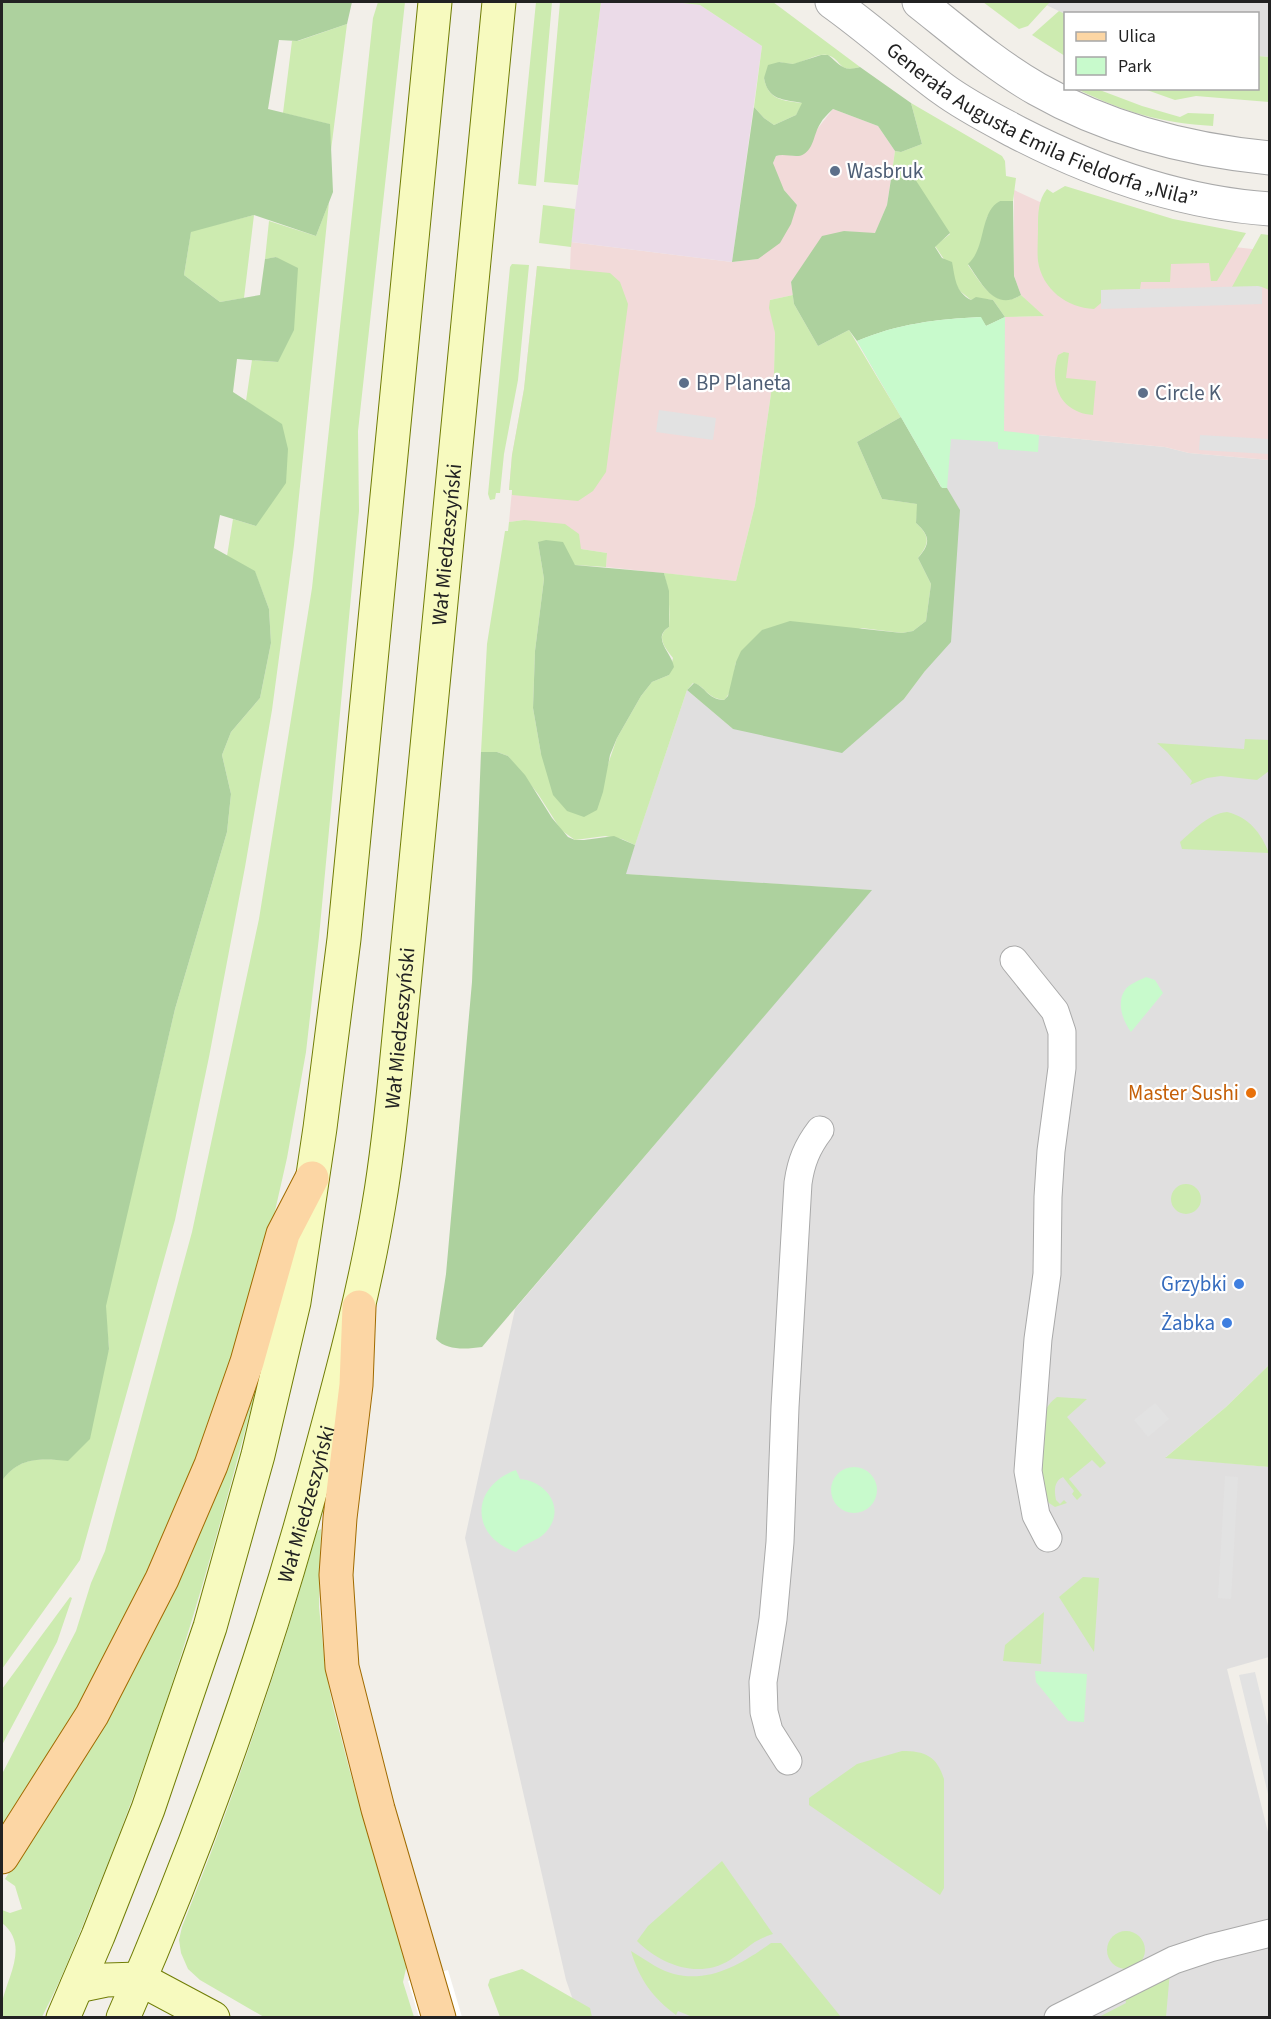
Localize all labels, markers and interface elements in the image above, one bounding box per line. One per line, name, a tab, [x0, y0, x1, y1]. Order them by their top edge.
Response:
legend	[1064, 12, 1259, 90]
text: Ulica	[1118, 24, 1156, 49]
street label: Generała Augusta Emila Fieldorfa „Nila”	[880, 35, 1200, 213]
text: Park	[1118, 54, 1152, 79]
place label: Wasbruk	[847, 156, 924, 186]
marker: Wasbruk	[828, 164, 842, 178]
place label: BP Planeta	[696, 368, 791, 398]
marker: BP Planeta	[677, 376, 691, 390]
place label: Circle K	[1155, 378, 1222, 408]
marker: Circle K	[1136, 386, 1150, 400]
street label: Wał Miedzeszyński	[424, 462, 469, 627]
street label: Wał Miedzeszyński	[377, 946, 423, 1111]
place label: Master Sushi	[1128, 1078, 1239, 1108]
marker: Master Sushi	[1244, 1086, 1258, 1100]
place label: Grzybki	[1161, 1269, 1227, 1299]
marker: Grzybki	[1232, 1277, 1246, 1291]
place label: Żabka	[1161, 1308, 1215, 1338]
marker: Żabka	[1220, 1316, 1234, 1330]
street label: Wał Miedzeszyński	[270, 1422, 342, 1587]

